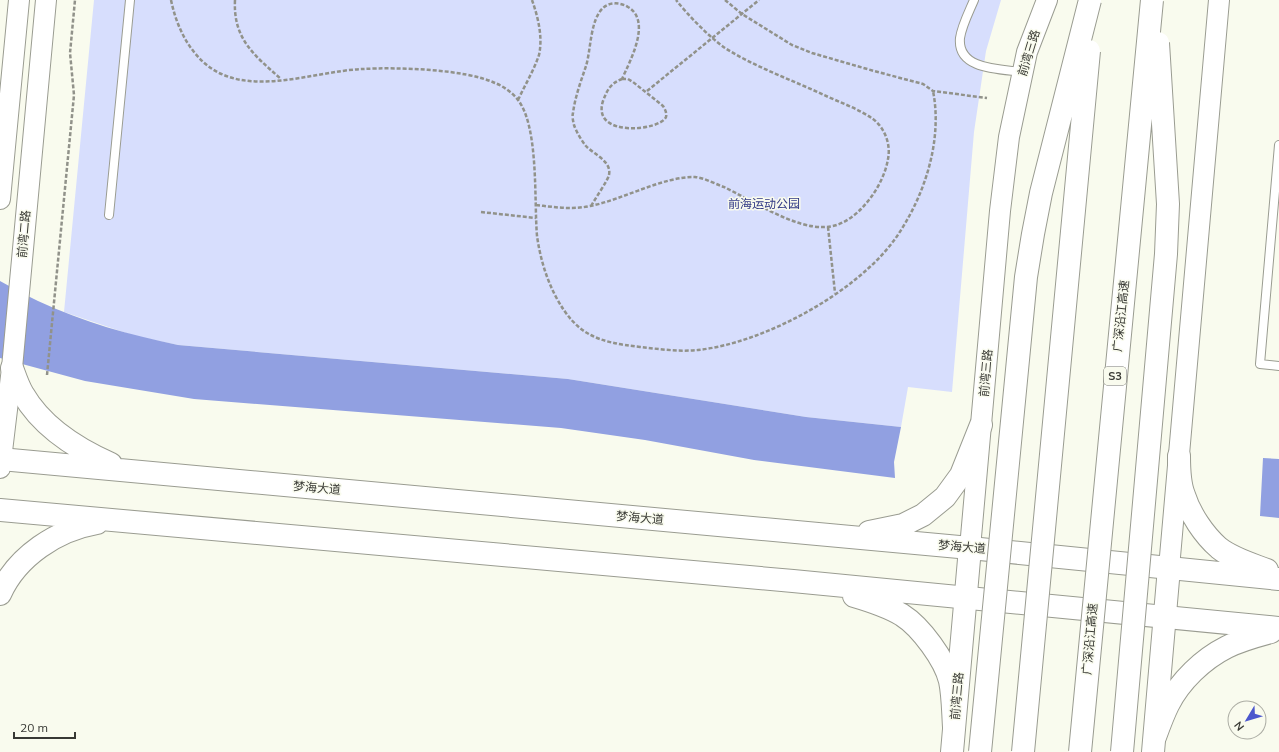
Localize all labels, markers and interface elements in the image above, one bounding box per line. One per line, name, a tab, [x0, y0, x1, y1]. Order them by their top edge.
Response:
street label: 前湾三路	[1014, 28, 1043, 78]
park label: 前海运动公园	[728, 196, 800, 211]
street label: 前湾二路	[14, 209, 33, 259]
street label: 广深沿江高速	[1109, 279, 1132, 353]
street label: 前湾三路	[976, 348, 995, 398]
road number: S3	[1104, 367, 1126, 385]
street label: 梦海大道	[292, 478, 342, 497]
street label: 梦海大道	[615, 508, 665, 527]
street label: 梦海大道	[937, 537, 987, 556]
street label: 广深沿江高速	[1079, 602, 1100, 675]
street label: 前湾三路	[947, 671, 966, 721]
north arrow	[1227, 700, 1267, 740]
scale bar	[14, 714, 75, 740]
text: N	[1231, 719, 1247, 734]
text: 20 m	[20, 720, 48, 735]

